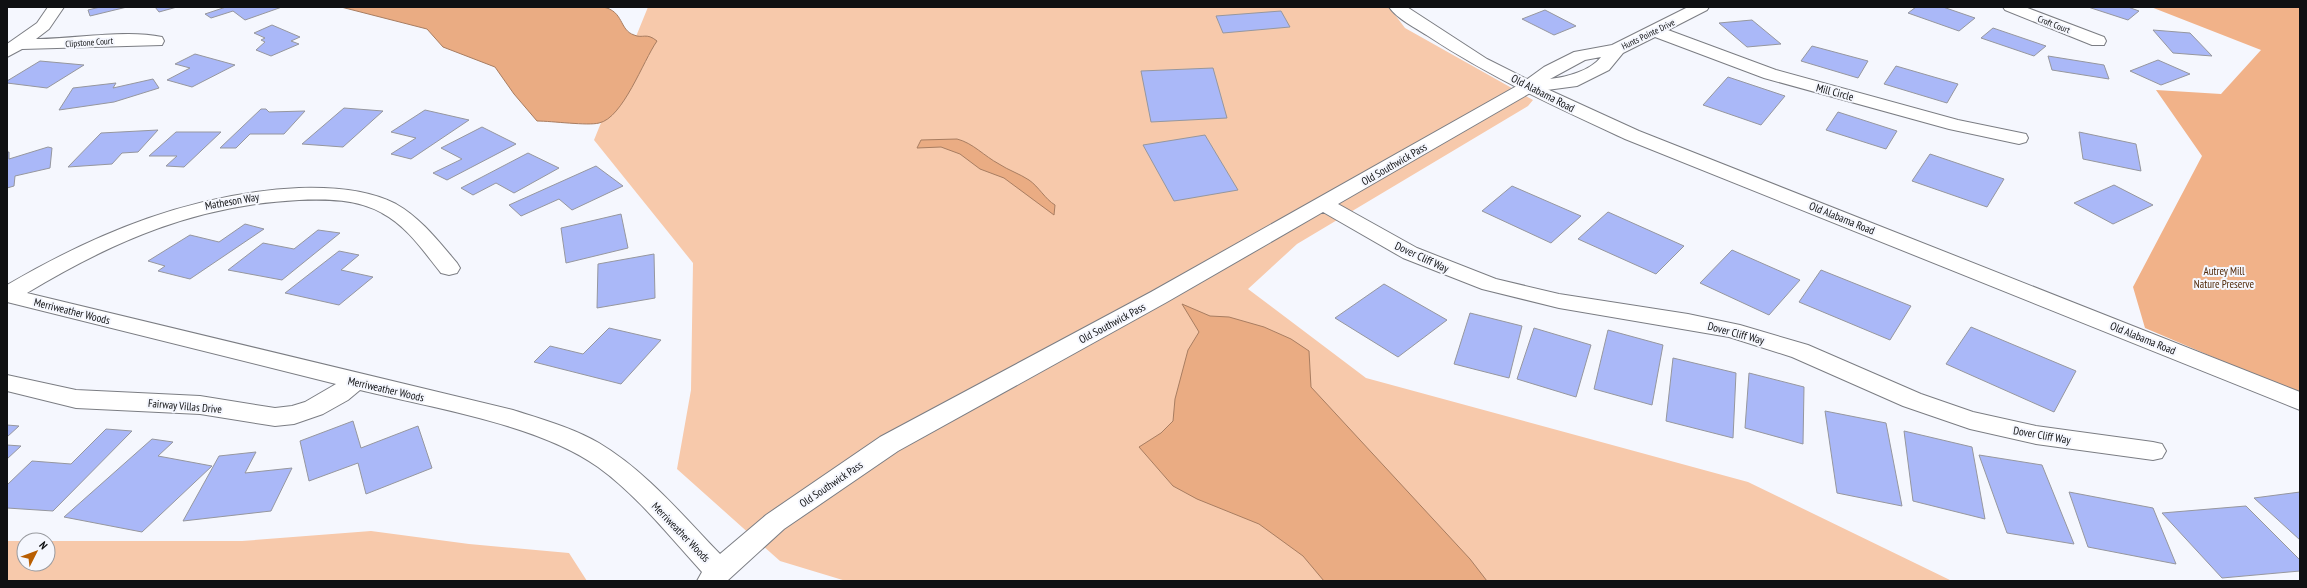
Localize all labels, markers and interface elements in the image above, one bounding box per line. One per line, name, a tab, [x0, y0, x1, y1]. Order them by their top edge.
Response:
street label: Croft Court	[2036, 13, 2072, 35]
street label: Hunts Pointe Drive	[1619, 16, 1677, 52]
street label: Clipstone Court	[65, 35, 114, 49]
street label: Old Alabama Road	[1509, 71, 1577, 115]
street label: Mill Circle	[1815, 80, 1856, 104]
street label: Old Southwick Pass	[1359, 139, 1430, 188]
street label: Matheson Way	[204, 189, 261, 213]
street label: Old Alabama Road	[1807, 199, 1877, 238]
street label: Dover Cliff Way	[1393, 238, 1452, 276]
park label: Autrey Mill Nature Preserve	[2194, 264, 2255, 291]
street label: Merriweather Woods	[33, 295, 112, 327]
street label: Old Southwick Pass	[1076, 299, 1148, 346]
street label: Dover Cliff Way	[1706, 319, 1767, 347]
street label: Old Alabama Road	[2108, 319, 2178, 358]
street label: Merriweather Woods	[346, 373, 426, 405]
street label: Fairway Villas Drive	[147, 396, 223, 416]
street label: Dover Cliff Way	[2012, 423, 2073, 447]
street label: Old Southwick Pass	[797, 458, 866, 510]
street label: Merriweather Woods	[649, 499, 713, 565]
north arrow	[16, 532, 56, 572]
text: N	[36, 538, 51, 552]

